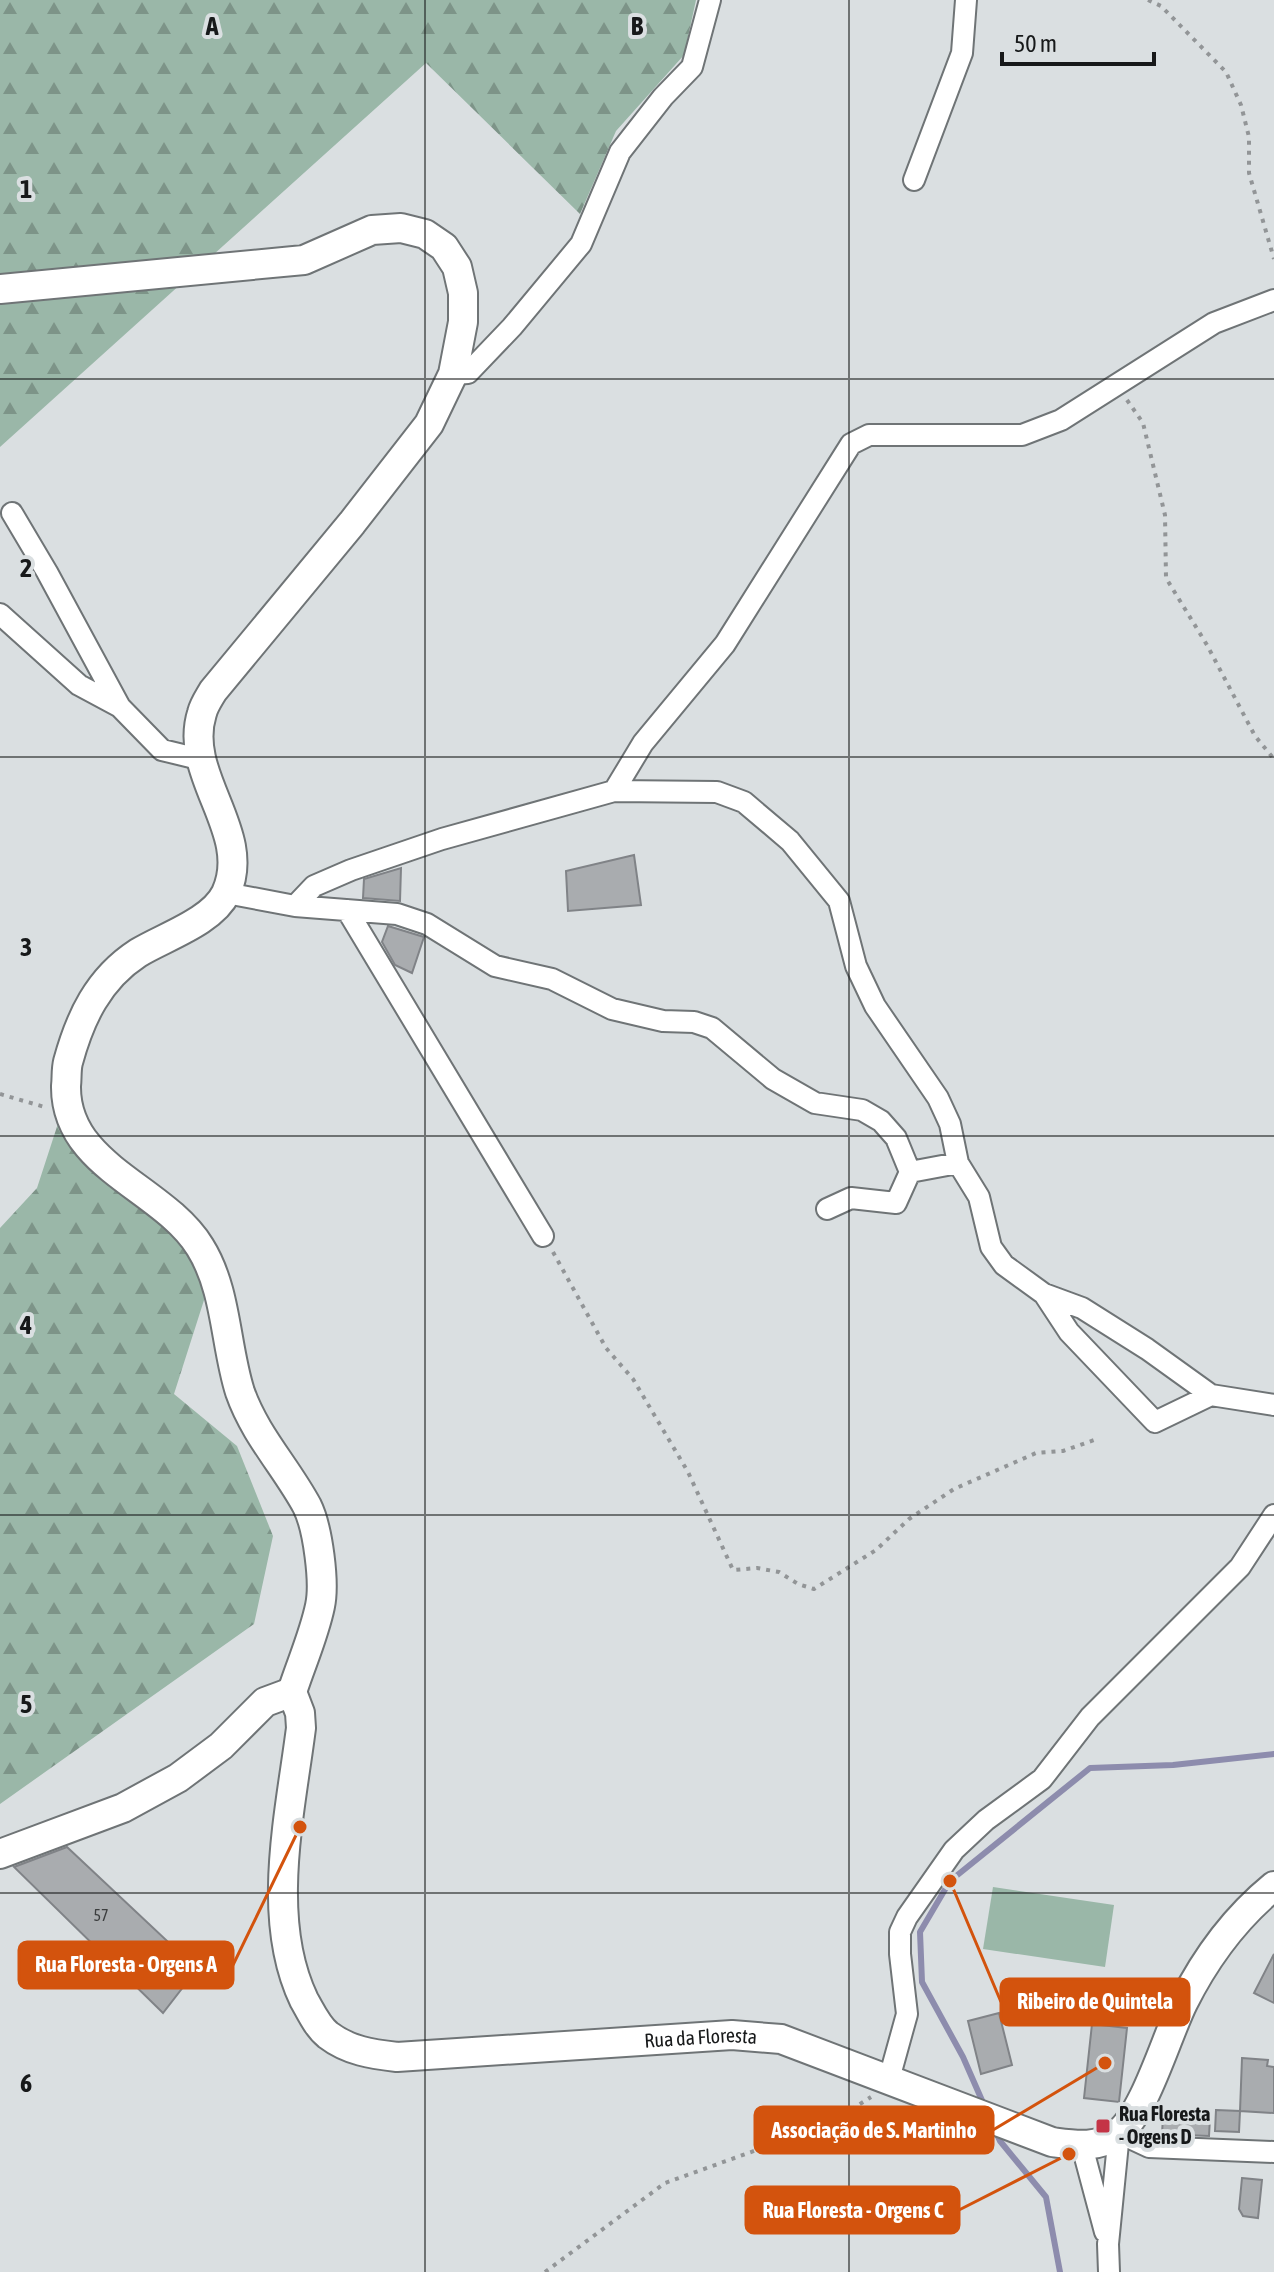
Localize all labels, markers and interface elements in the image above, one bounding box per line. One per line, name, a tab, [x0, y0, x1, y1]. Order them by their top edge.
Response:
text: A	[205, 11, 219, 41]
text: B	[631, 11, 644, 41]
scale bar	[1002, 16, 1154, 66]
text: 50 m	[1014, 30, 1057, 57]
text: 1	[20, 174, 32, 204]
text: 2	[20, 553, 32, 583]
text: 3	[20, 932, 32, 962]
text: 4	[19, 1310, 32, 1340]
text: 5	[20, 1689, 32, 1719]
house number: 57	[93, 1906, 109, 1924]
callout: Rua Floresta - Orgens A	[19, 1942, 233, 1988]
text: Rua Floresta - Orgens A	[35, 1951, 217, 1977]
callout: Ribeiro de Quintela	[1001, 1979, 1189, 2025]
text: Ribeiro de Quintela	[1017, 1988, 1173, 2014]
street label: Rua da Floresta	[644, 2023, 758, 2052]
text: 6	[20, 2068, 32, 2098]
place label: Rua Floresta - Orgens D	[1119, 2102, 1210, 2148]
callout: Associação de S. Martinho	[755, 2107, 993, 2153]
text: Associação de S. Martinho	[770, 2117, 977, 2143]
marker: Rua Floresta - Orgens D	[1094, 2117, 1112, 2135]
callout: Rua Floresta - Orgens C	[746, 2187, 959, 2233]
text: Rua Floresta - Orgens C	[762, 2197, 944, 2223]

